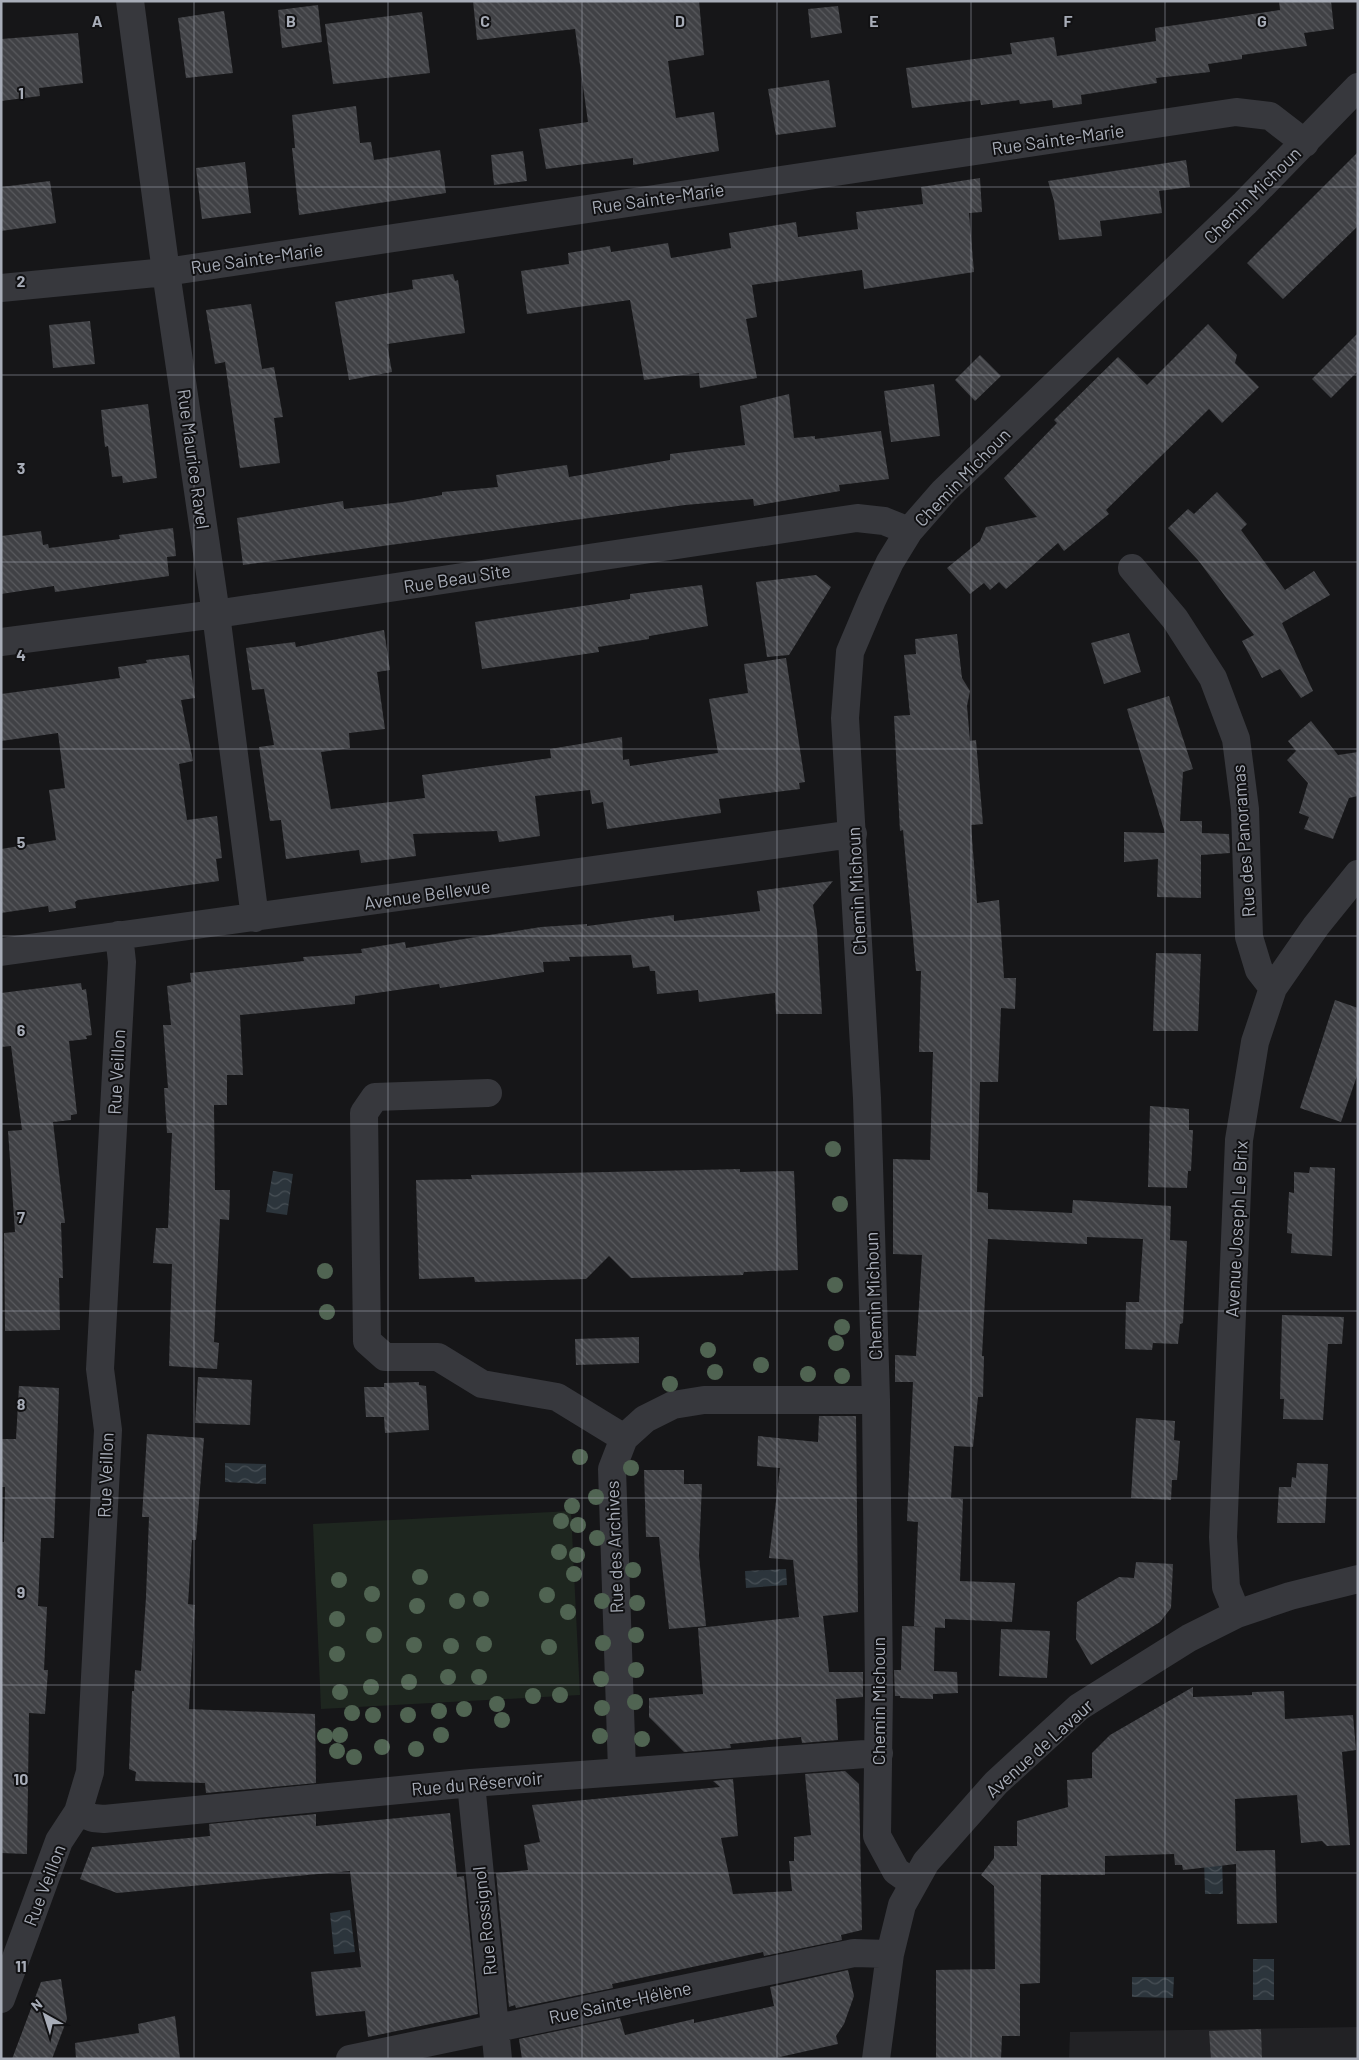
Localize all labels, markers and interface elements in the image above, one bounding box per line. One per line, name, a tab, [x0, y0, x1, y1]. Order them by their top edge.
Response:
text: A	[92, 11, 103, 30]
text: B	[286, 11, 296, 30]
text: C	[480, 11, 490, 30]
text: D	[675, 11, 685, 30]
text: E	[869, 11, 879, 30]
text: F	[1064, 11, 1073, 30]
text: G	[1257, 11, 1267, 30]
text: 1	[18, 83, 24, 102]
street label: Rue Sainte-Marie	[990, 119, 1126, 159]
street label: Chemin Michoun	[1199, 142, 1305, 248]
street label: Rue Sainte-Marie	[590, 178, 726, 218]
street label: Rue Sainte-Marie	[189, 238, 325, 278]
text: 2	[17, 271, 26, 290]
street label: Rue Maurice Ravel	[173, 388, 215, 530]
street label: Chemin Michoun	[909, 423, 1015, 531]
text: 3	[17, 458, 25, 477]
street label: Rue Beau Site	[402, 559, 512, 597]
text: 4	[16, 645, 26, 664]
street label: Rue des Panoramas	[1227, 764, 1259, 918]
street label: Chemin Michoun	[842, 826, 870, 956]
text: 5	[17, 832, 26, 851]
street label: Avenue Bellevue	[363, 874, 491, 914]
text: 6	[17, 1020, 26, 1039]
street label: Rue Veillon	[103, 1029, 129, 1115]
street label: Avenue Joseph Le Brix	[1220, 1140, 1252, 1318]
text: 7	[17, 1207, 25, 1226]
street label: Chemin Michoun	[860, 1231, 886, 1361]
text: 8	[17, 1394, 26, 1413]
street label: Rue Veillon	[93, 1432, 117, 1518]
street label: Rue des Archives	[601, 1480, 627, 1614]
text: 9	[17, 1582, 25, 1601]
street label: Chemin Michoun	[867, 1637, 889, 1765]
street label: Avenue de Lavaur	[981, 1694, 1098, 1802]
street label: Rue du Réservoir	[410, 1766, 544, 1800]
text: 10	[14, 1769, 28, 1788]
street label: Rue Veillon	[18, 1841, 70, 1929]
street label: Rue Rossignol	[467, 1865, 501, 1977]
text: 11	[15, 1956, 27, 1975]
street label: Rue Sainte-Hélène	[547, 1976, 693, 2028]
north arrow	[20, 1990, 70, 2040]
text: N	[28, 1995, 45, 2014]

